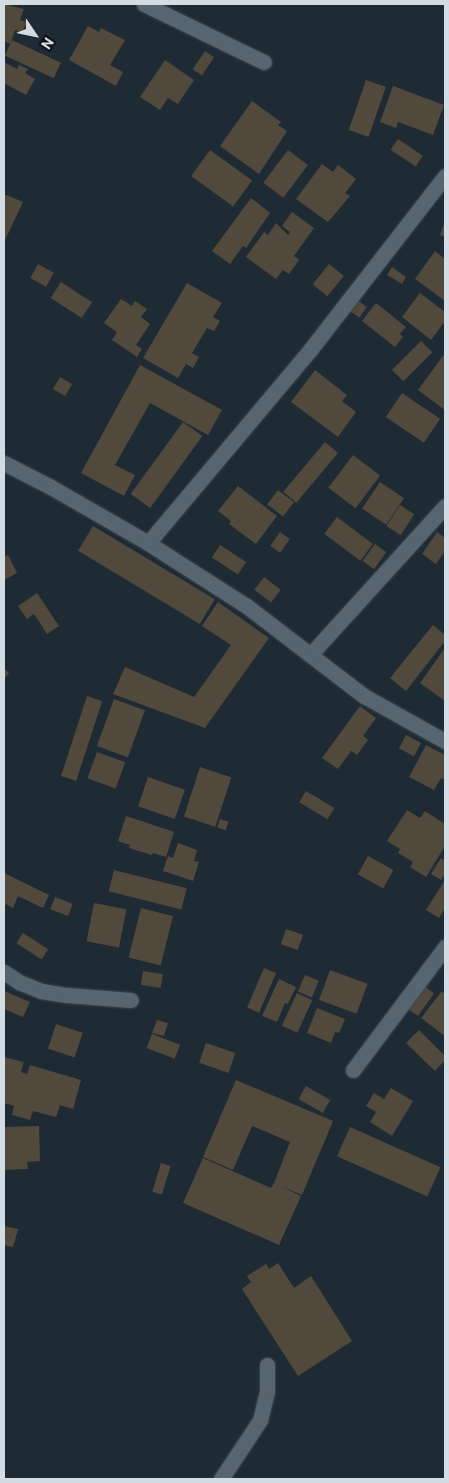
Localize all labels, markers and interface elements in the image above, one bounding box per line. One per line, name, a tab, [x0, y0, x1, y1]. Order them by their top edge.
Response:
north arrow	[10, 10, 60, 60]
text: N	[38, 35, 58, 53]

